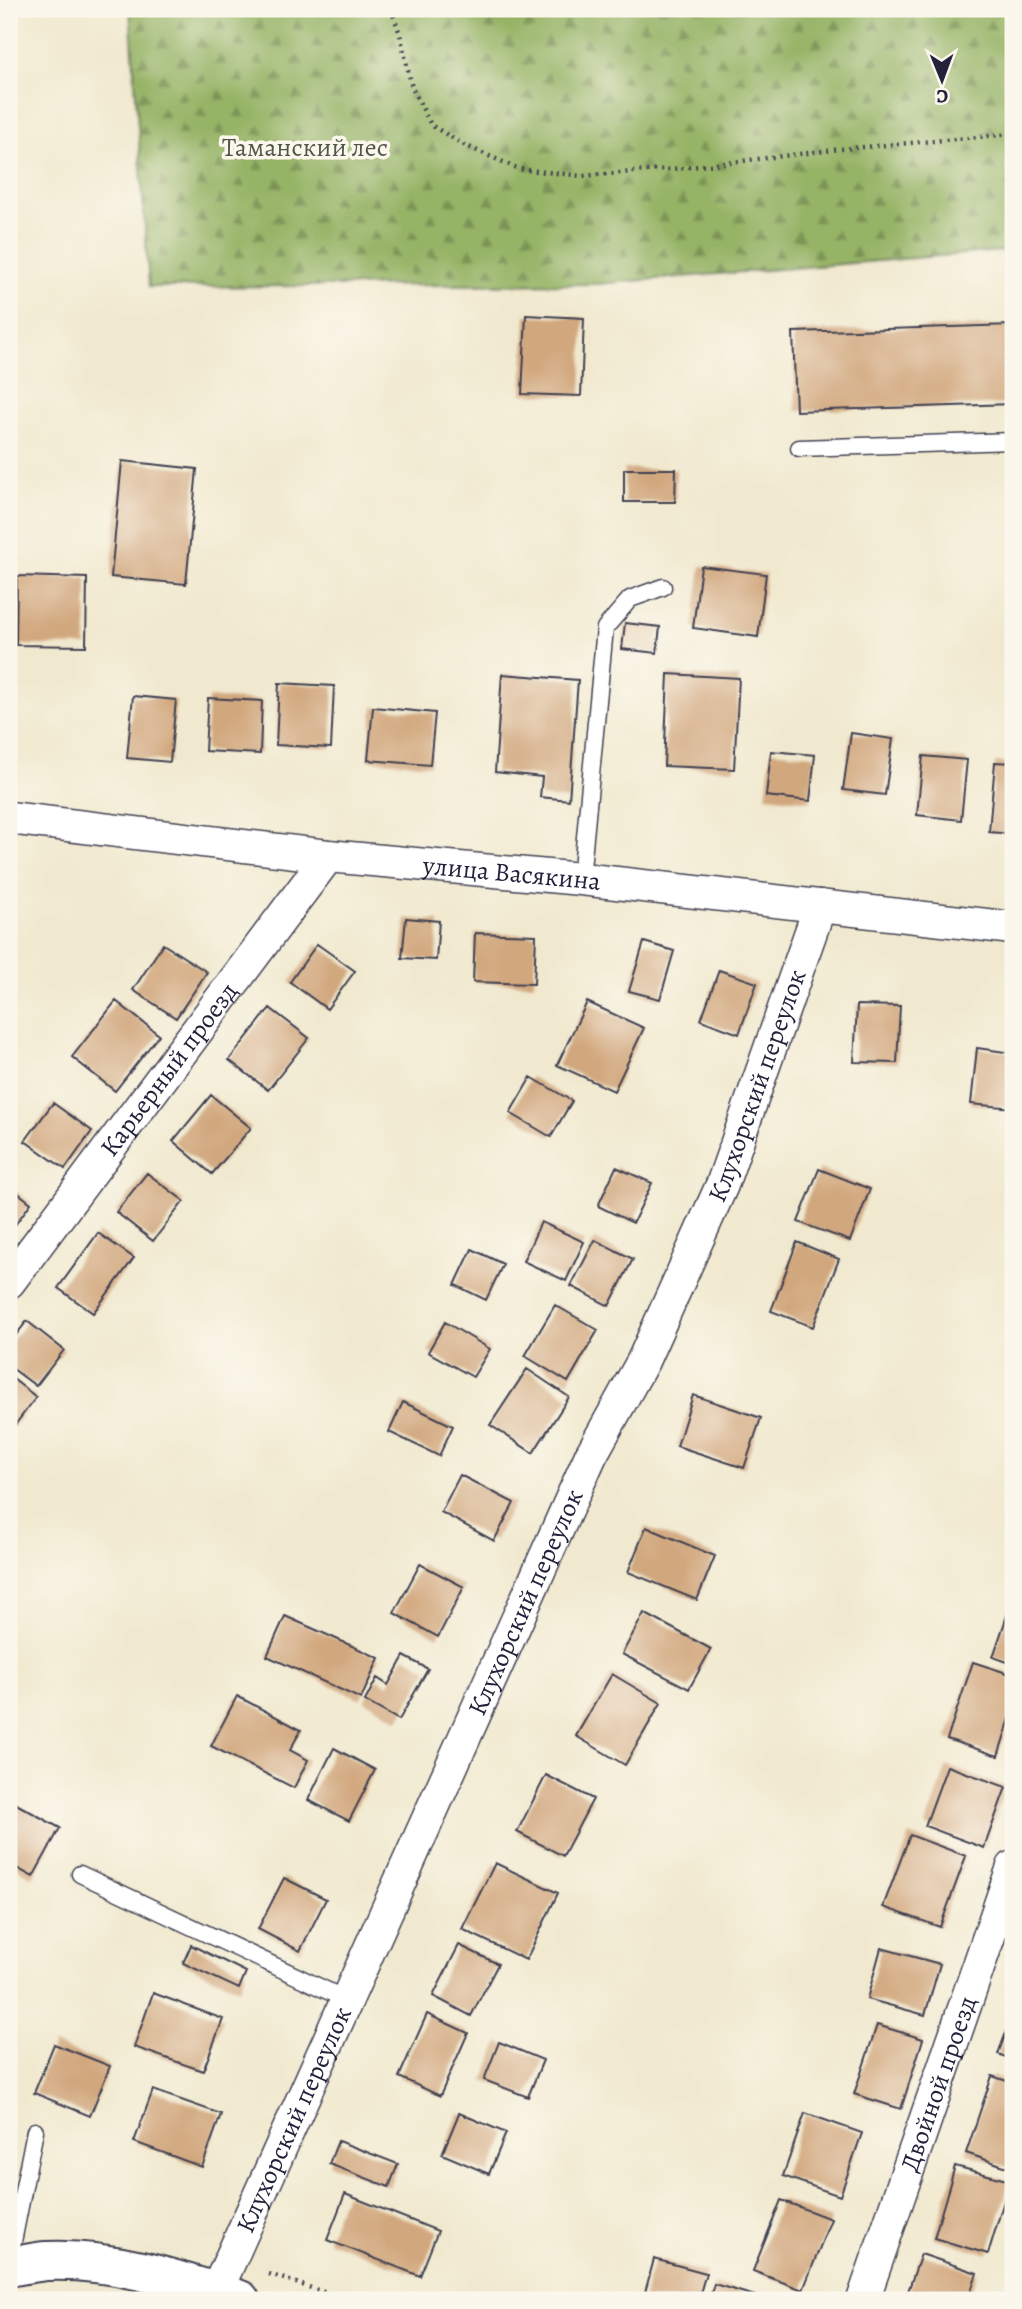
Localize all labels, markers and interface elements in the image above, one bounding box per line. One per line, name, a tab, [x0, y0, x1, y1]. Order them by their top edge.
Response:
north arrow	[906, 46, 976, 116]
text: С	[936, 83, 948, 109]
park label: Таманский лес	[222, 130, 388, 165]
street label: улица Васякина	[421, 848, 603, 899]
street label: Клухорский переулок	[700, 965, 814, 1208]
street label: Карьерный проезд	[92, 975, 246, 1164]
street label: Клухорский переулок	[460, 1484, 591, 1721]
street label: Двойной проезд	[892, 1991, 985, 2176]
street label: Клухорский переулок	[228, 2001, 360, 2238]

